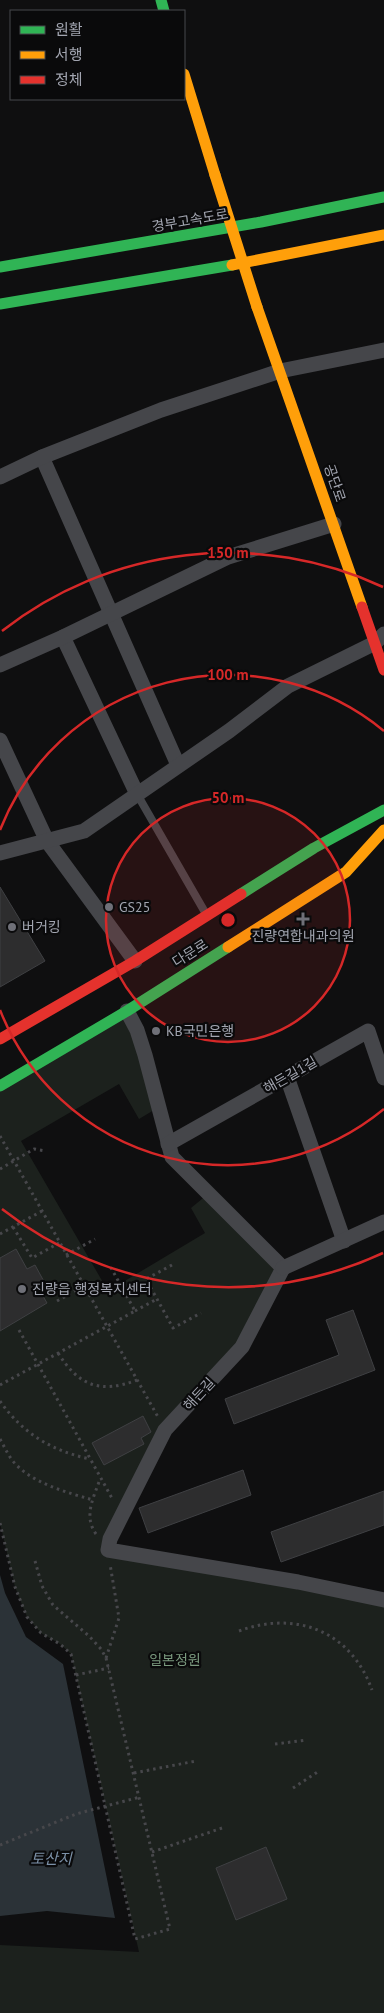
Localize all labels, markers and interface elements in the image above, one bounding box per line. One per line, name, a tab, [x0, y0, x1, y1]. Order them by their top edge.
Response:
legend	[10, 10, 185, 100]
text: 원활	[55, 20, 83, 39]
text: 서행	[55, 45, 83, 64]
text: 정체	[55, 70, 83, 89]
street label: 경부고속도로	[150, 204, 230, 236]
street label: 공단로	[320, 462, 350, 504]
text: 150 m	[207, 543, 249, 562]
text: 100 m	[207, 665, 249, 684]
text: 50 m	[212, 788, 244, 807]
place label: GS25	[119, 898, 150, 916]
marker: GS25	[103, 901, 115, 913]
centre of rings	[219, 911, 237, 929]
marker: 진량연합내과의원	[296, 912, 310, 926]
place label: 버거킹	[22, 918, 61, 936]
marker: 버거킹	[6, 921, 18, 933]
place label: 진량연합내과의원	[251, 927, 355, 945]
street label: 다문로	[169, 935, 211, 971]
place label: KB국민은행	[166, 1022, 234, 1040]
marker: KB국민은행	[150, 1025, 162, 1037]
street label: 해든길1길	[260, 1052, 320, 1098]
place label: 진량읍 행정복지센터	[32, 1280, 152, 1298]
marker: 진량읍 행정복지센터	[16, 1283, 28, 1295]
street label: 해든길	[179, 1374, 219, 1414]
park label: 일본정원	[149, 1651, 201, 1669]
water label: 토산지	[30, 1849, 73, 1868]

